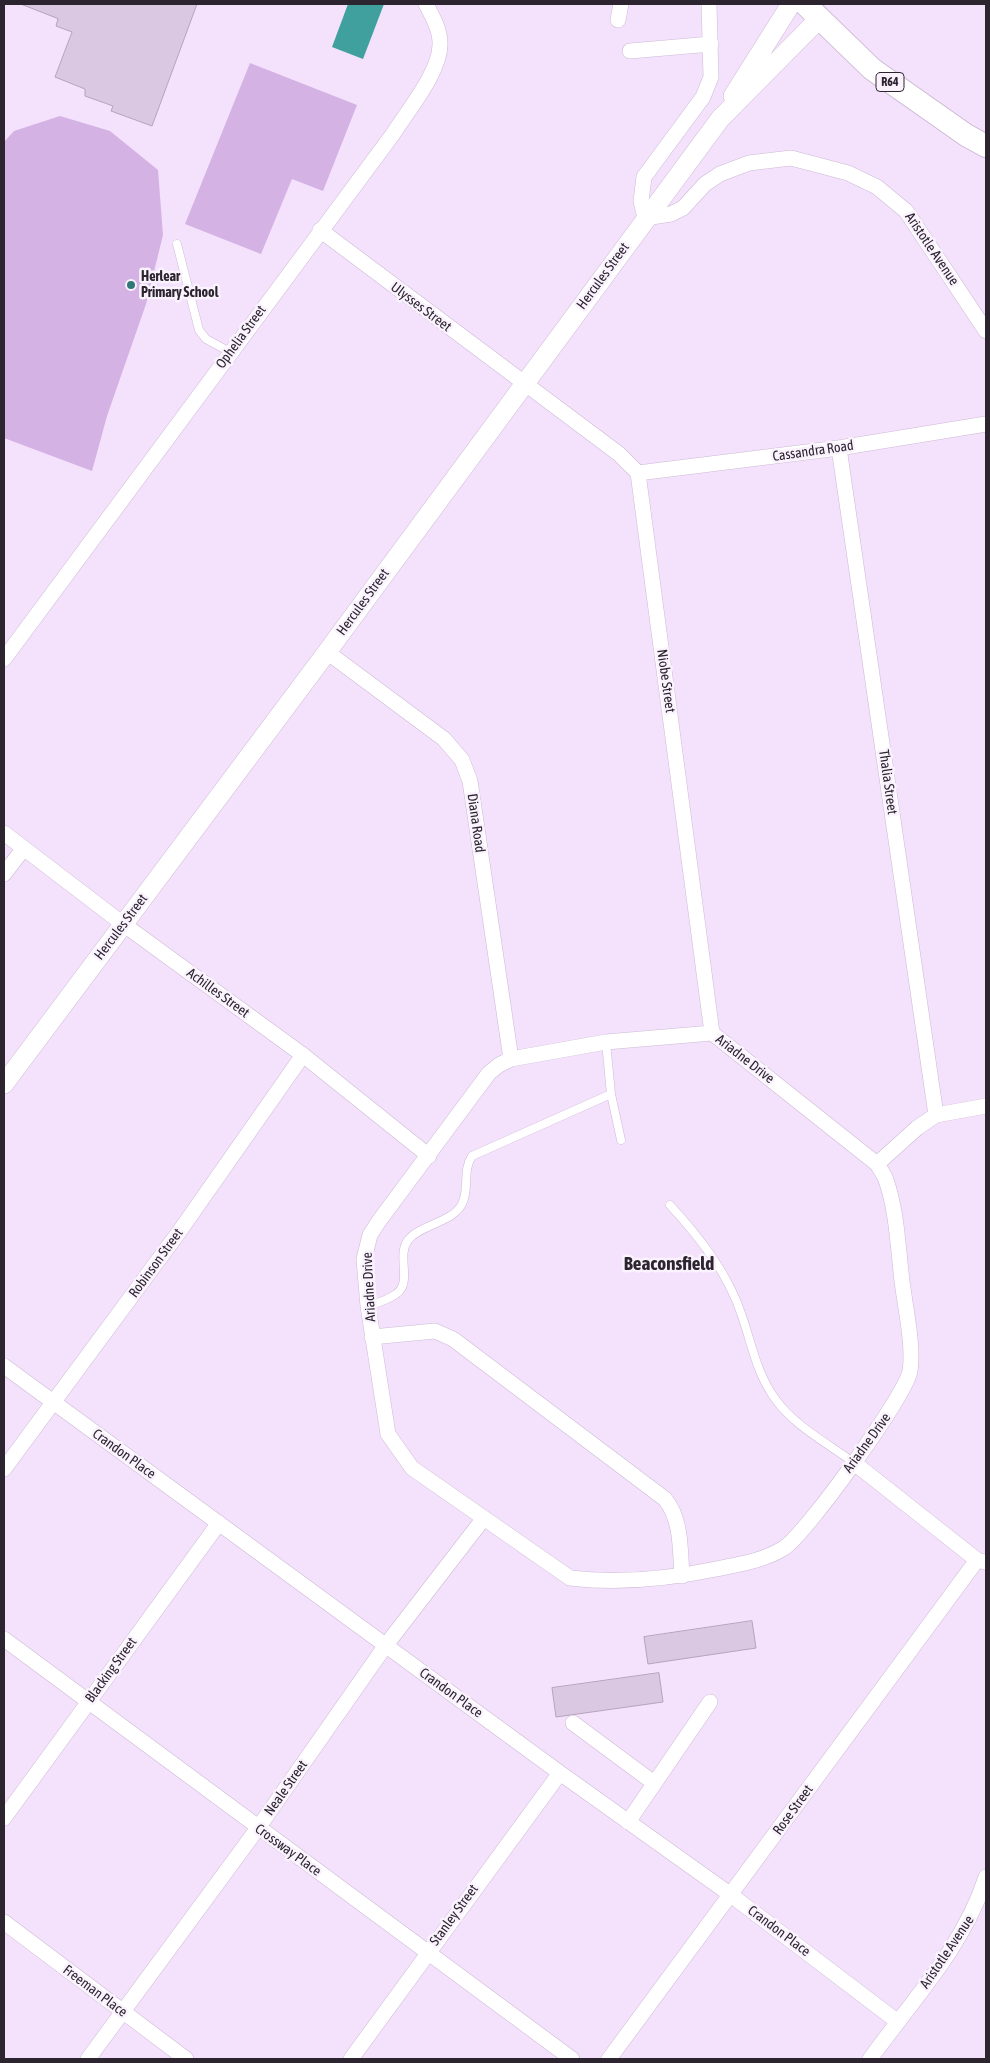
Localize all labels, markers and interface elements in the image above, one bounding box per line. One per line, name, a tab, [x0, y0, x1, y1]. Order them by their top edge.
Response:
road number: R64	[876, 72, 904, 91]
street label: Aristotle Avenue	[901, 209, 963, 289]
street label: Hercules Street	[573, 239, 633, 313]
place label: Herlear Primary School	[141, 269, 218, 302]
marker: Herlear Primary School	[125, 279, 137, 291]
street label: Ulysses Street	[387, 279, 455, 335]
street label: Ophelia Street	[212, 302, 270, 372]
street label: Cassandra Road	[771, 437, 855, 465]
street label: Hercules Street	[333, 565, 393, 639]
street label: Niobe Street	[653, 648, 679, 714]
street label: Thalia Street	[875, 749, 901, 815]
street label: Diana Road	[464, 792, 488, 854]
street label: Hercules Street	[91, 891, 151, 963]
street label: Achilles Street	[183, 965, 253, 1021]
street label: Ariadne Drive	[712, 1031, 778, 1087]
street label: Robinson Street	[125, 1225, 187, 1301]
street label: Ariadne Drive	[359, 1252, 379, 1322]
district label: Beaconsfield	[624, 1253, 714, 1275]
street label: Ariadne Drive	[840, 1410, 894, 1476]
street label: Crandon Place	[89, 1425, 159, 1483]
street label: Blacking Street	[82, 1634, 140, 1706]
street label: Crandon Place	[416, 1664, 486, 1722]
street label: Neale Street	[261, 1757, 311, 1819]
street label: Rose Street	[769, 1782, 817, 1838]
street label: Crossway Place	[252, 1820, 324, 1880]
street label: Stanley Street	[426, 1881, 482, 1949]
street label: Crandon Place	[744, 1902, 814, 1960]
street label: Aristotle Avenue	[916, 1912, 978, 1992]
street label: Freeman Place	[60, 1961, 130, 2021]

